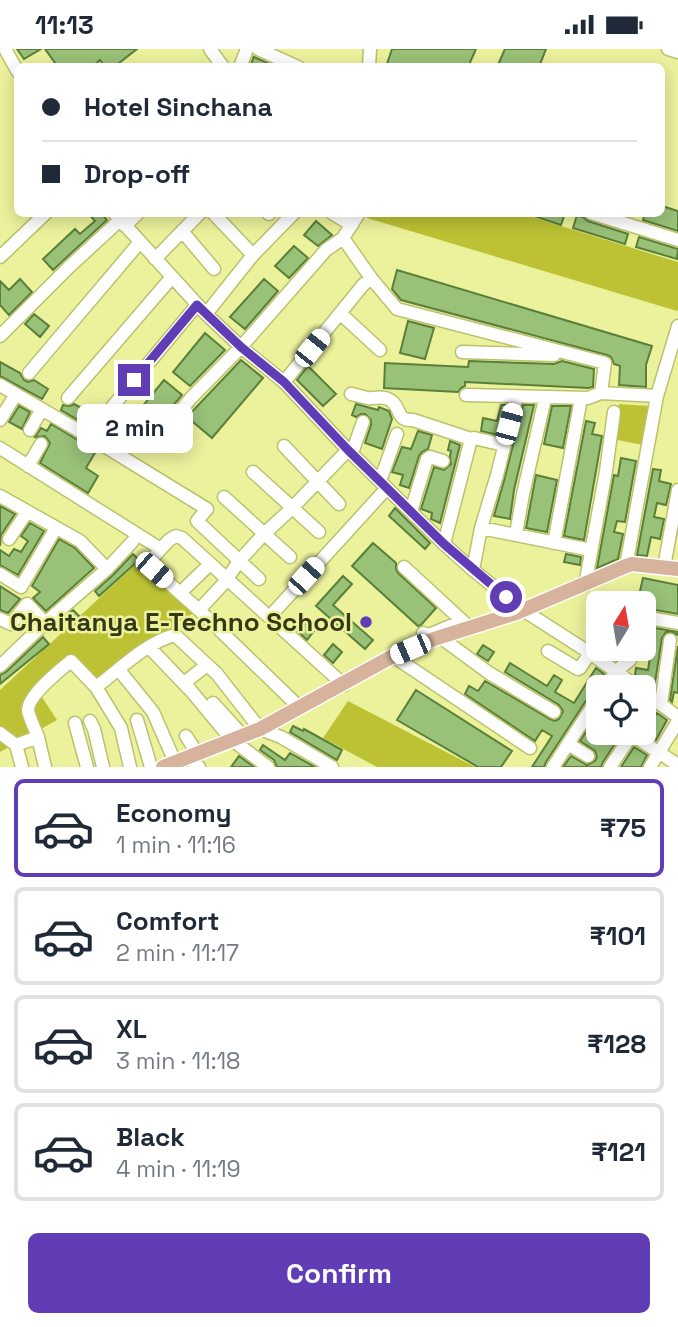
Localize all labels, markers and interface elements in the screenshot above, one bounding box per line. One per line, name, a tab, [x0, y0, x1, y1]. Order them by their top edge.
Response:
text: 11:13	[35, 8, 94, 42]
text: Hotel Sinchana	[84, 90, 272, 124]
text: Drop-off	[84, 157, 190, 191]
car	[291, 325, 334, 371]
route end	[118, 364, 150, 396]
car	[494, 401, 525, 447]
callout: 2 min	[76, 405, 192, 453]
text: 2 min	[105, 413, 165, 443]
car	[132, 548, 177, 592]
car	[285, 553, 328, 599]
route start	[490, 581, 522, 613]
north arrow	[586, 591, 656, 661]
map controls	[586, 591, 656, 745]
place label: Chaitanya E-Techno School	[10, 605, 352, 639]
marker: Chaitanya E-Techno School	[358, 614, 374, 630]
car	[387, 631, 434, 667]
button: locate	[586, 675, 656, 745]
text: Economy	[116, 796, 232, 830]
icon: car	[32, 797, 95, 860]
text: ₹75	[600, 811, 646, 845]
text: 1 min · 11:16	[116, 830, 236, 860]
text: Comfort	[116, 904, 219, 938]
icon: car	[32, 905, 95, 968]
text: ₹101	[589, 919, 646, 953]
text: 2 min · 11:17	[116, 938, 239, 968]
text: XL	[116, 1012, 147, 1046]
icon: car	[32, 1013, 95, 1076]
text: ₹128	[587, 1027, 646, 1061]
text: 3 min · 11:18	[116, 1046, 240, 1076]
text: Black	[116, 1120, 185, 1154]
icon: car	[32, 1121, 95, 1184]
text: ₹121	[591, 1135, 646, 1169]
text: 4 min · 11:19	[116, 1154, 241, 1184]
button: Confirm	[28, 1233, 650, 1313]

